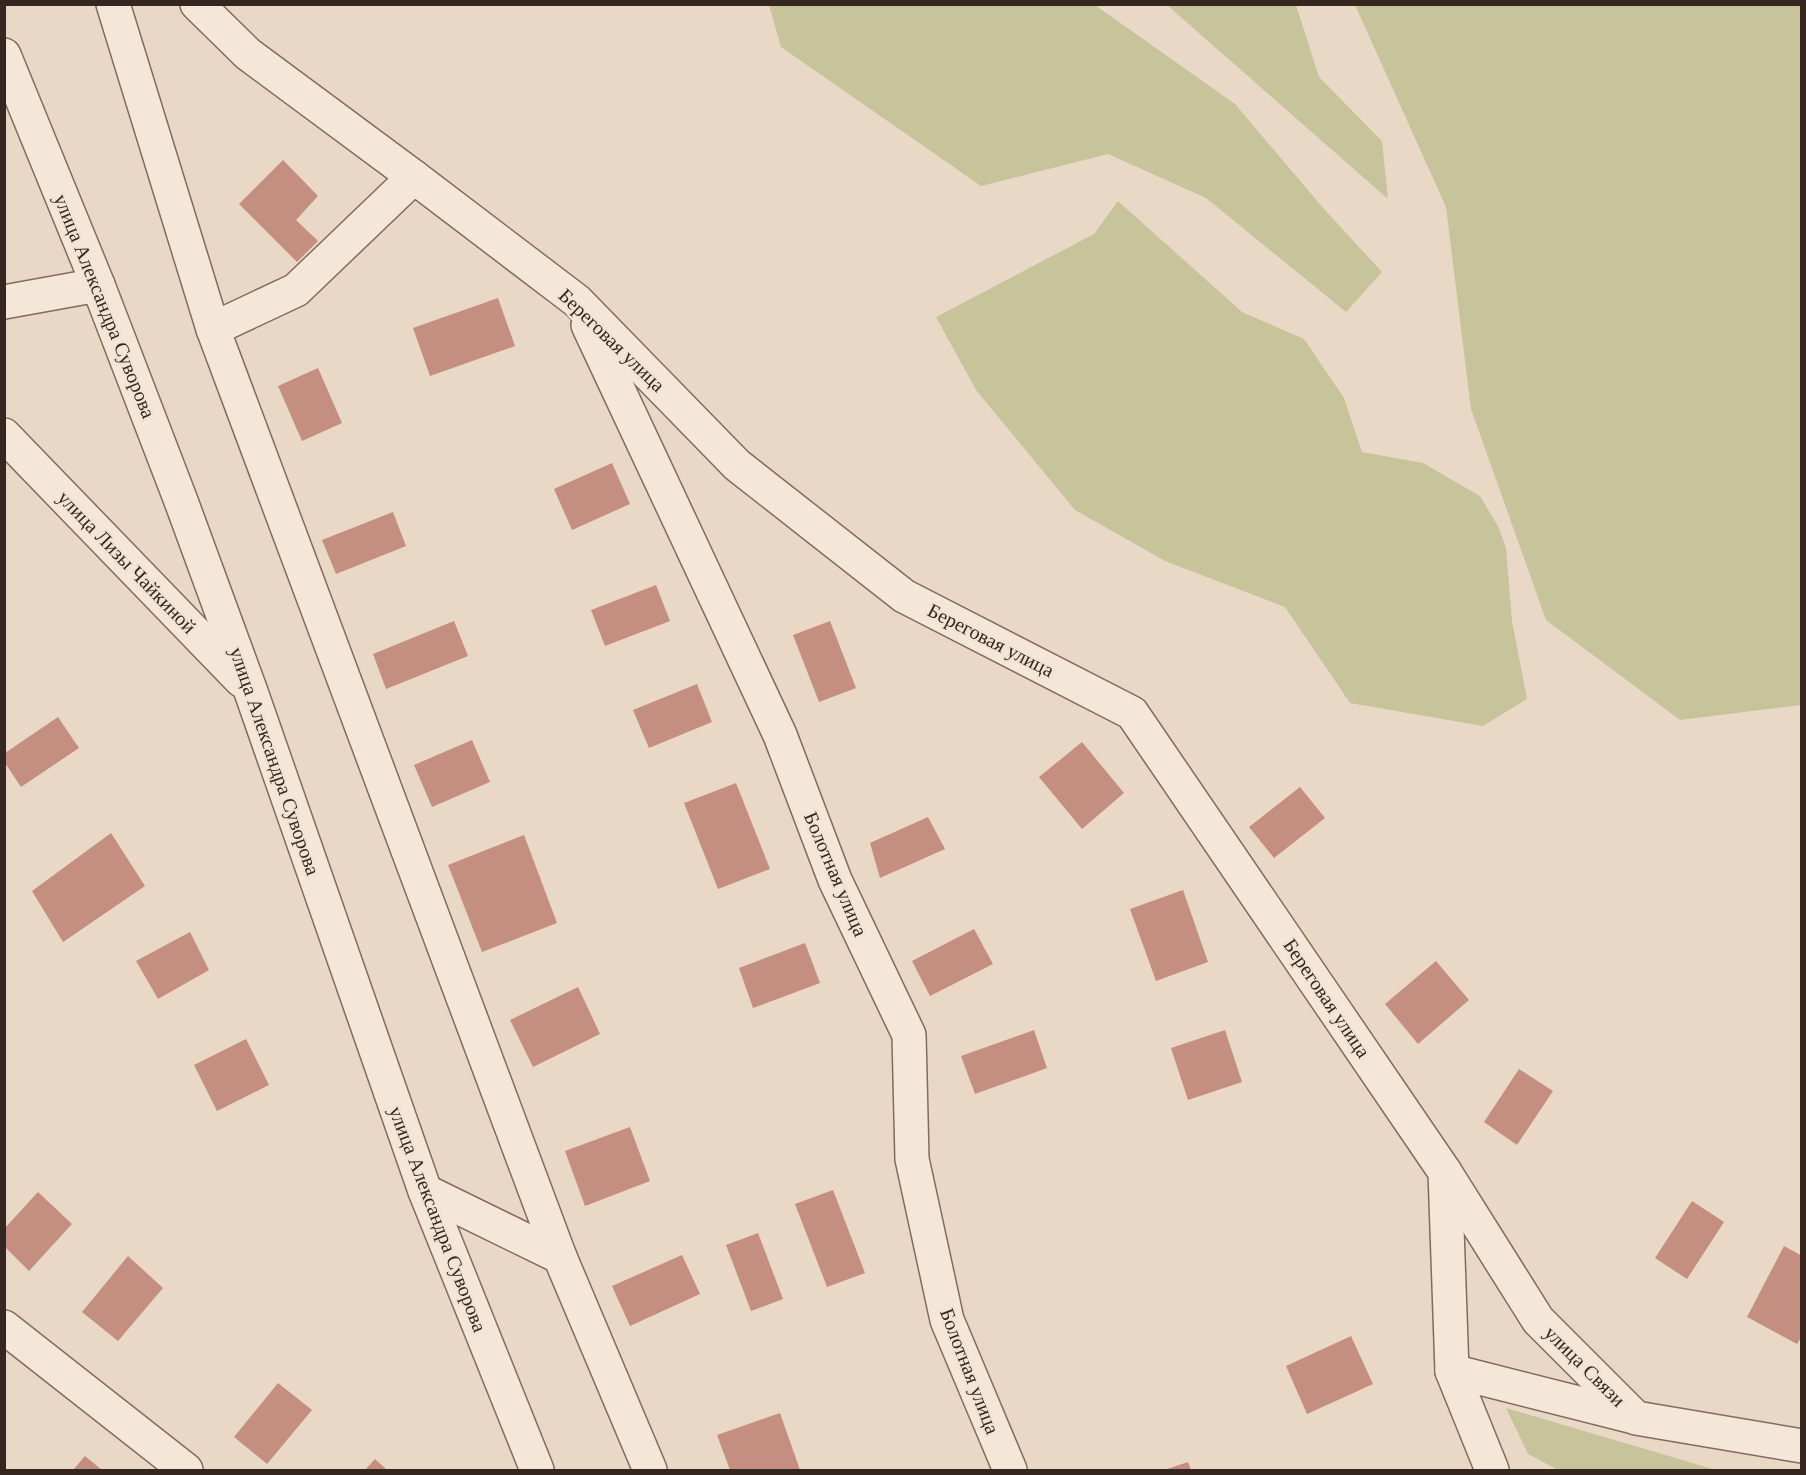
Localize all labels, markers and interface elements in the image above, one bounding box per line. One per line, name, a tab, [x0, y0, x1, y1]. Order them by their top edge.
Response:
street label: улица Александра Суворова	[49, 191, 160, 422]
street label: Береговая улица	[554, 284, 670, 397]
street label: улица Лизы Чайкиной	[53, 486, 201, 639]
street label: Береговая улица	[924, 599, 1058, 682]
street label: улица Александра Суворова	[225, 644, 324, 878]
street label: Болотная улица	[799, 809, 872, 940]
street label: Береговая улица	[1278, 934, 1375, 1062]
street label: улица Александра Суворова	[384, 1103, 491, 1335]
street label: Болотная улица	[935, 1305, 1004, 1437]
street label: улица Связи	[1539, 1321, 1630, 1412]

